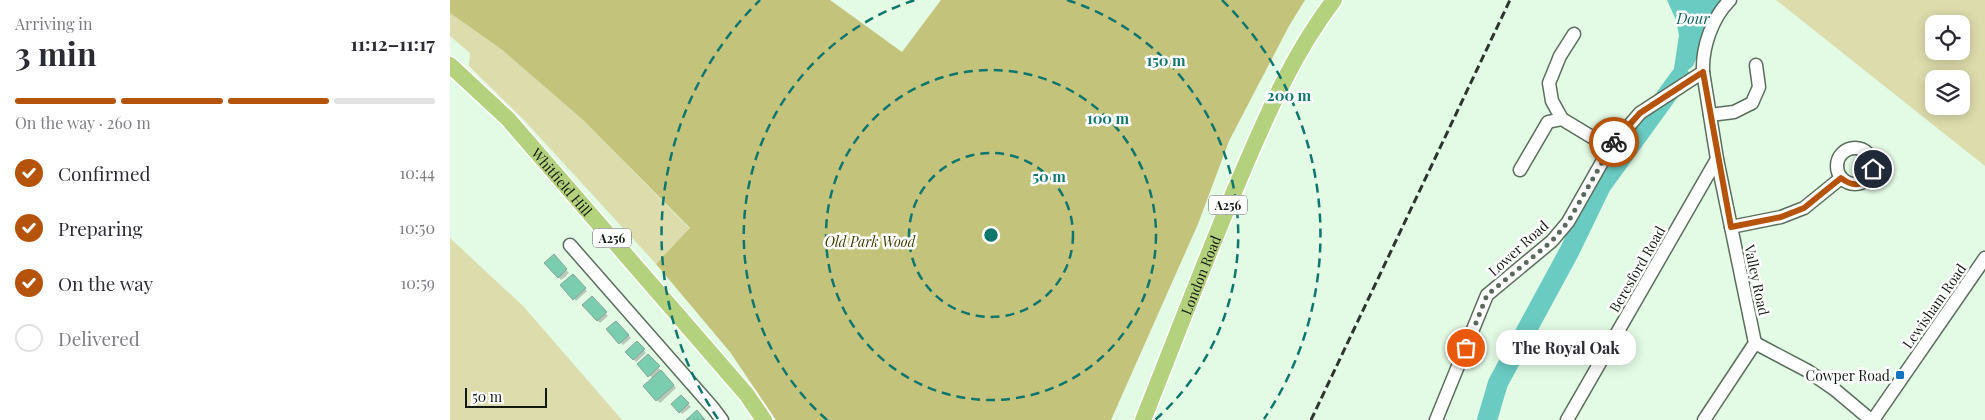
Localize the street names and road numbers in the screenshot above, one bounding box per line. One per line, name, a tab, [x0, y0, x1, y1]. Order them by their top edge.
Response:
street label: Whitfield Hill	[527, 143, 597, 220]
road number: A256	[1209, 196, 1247, 214]
street label: Lower Road	[1484, 216, 1552, 280]
street label: Beresford Road	[1605, 222, 1669, 316]
road number: A256	[593, 228, 631, 248]
street label: London Road	[1176, 232, 1225, 317]
street label: Valley Road	[1740, 242, 1774, 317]
street label: Lewisham Road	[1898, 260, 1970, 352]

